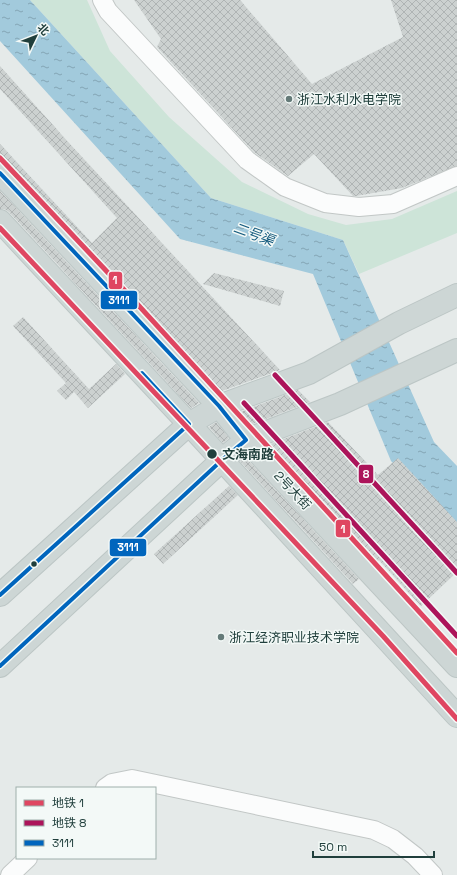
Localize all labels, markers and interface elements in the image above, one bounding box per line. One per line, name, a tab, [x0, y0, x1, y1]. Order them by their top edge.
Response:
north arrow	[16, 16, 56, 56]
text: 北	[34, 20, 52, 38]
place label: 浙江水利水电学院	[297, 91, 401, 108]
marker: 浙江水利水电学院	[284, 94, 294, 104]
water label: 二号渠	[231, 218, 279, 250]
line badge: 1	[108, 271, 123, 290]
text: 1	[113, 273, 118, 287]
line badge: 3111	[100, 290, 138, 310]
text: 3111	[108, 293, 130, 307]
place label: 文海南路	[222, 446, 274, 463]
marker: 文海南路	[205, 447, 219, 461]
line badge: 8	[358, 464, 374, 484]
street label: 2号大街	[270, 467, 315, 513]
text: 8	[363, 467, 370, 481]
line badge: 1	[335, 519, 351, 538]
text: 1	[341, 522, 346, 536]
line badge: 3111	[109, 538, 147, 557]
text: 3111	[117, 540, 139, 554]
unlabelled marker	[29, 559, 39, 569]
place label: 浙江经济职业技术学院	[229, 629, 359, 646]
marker: 浙江经济职业技术学院	[216, 632, 226, 642]
legend	[16, 787, 156, 859]
text: 地铁 1	[52, 795, 84, 811]
text: 地铁 8	[52, 815, 87, 831]
scale bar	[313, 833, 434, 859]
text: 3111	[52, 835, 74, 851]
text: 50 m	[319, 839, 347, 855]

